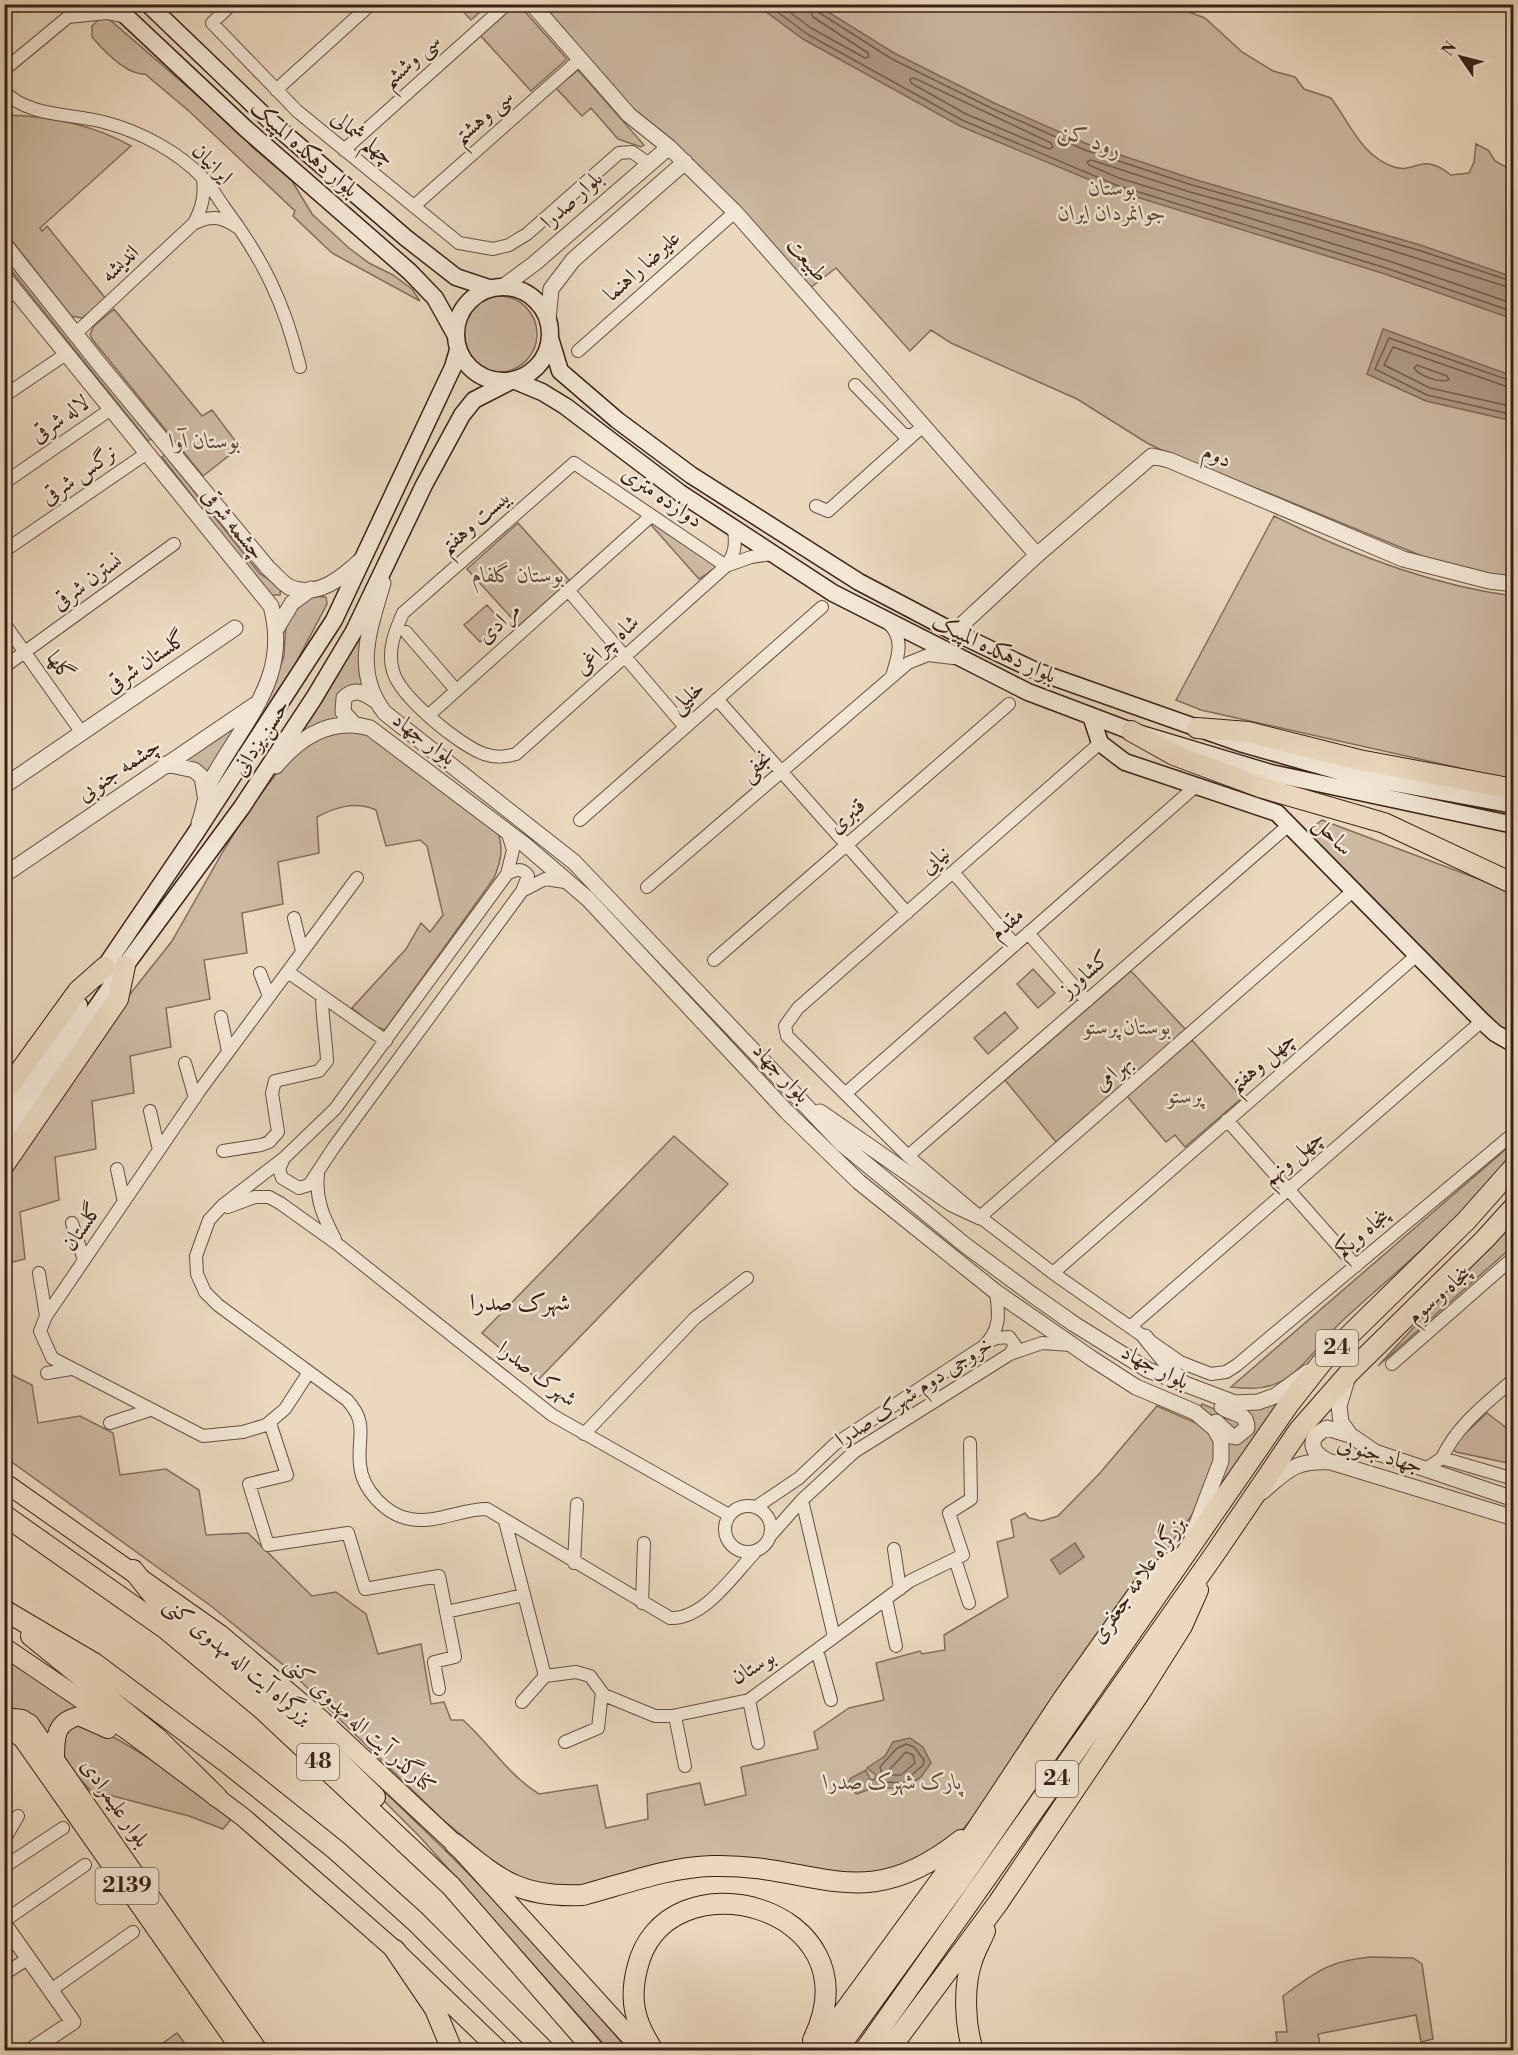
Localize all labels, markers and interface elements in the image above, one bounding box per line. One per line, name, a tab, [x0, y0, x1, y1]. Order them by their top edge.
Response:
street label: سی وششم	[376, 27, 451, 100]
north arrow	[1431, 27, 1491, 87]
text: N	[1438, 38, 1462, 60]
street label: سی وهشتم	[447, 83, 524, 156]
street label: بلوار دهکده المپیک	[244, 95, 364, 203]
street label: چهلم شمالی	[321, 104, 400, 178]
water label: رود کن	[1054, 115, 1126, 165]
street label: ایرانیان	[186, 138, 238, 190]
street label: بلوار صدرا	[535, 165, 609, 235]
park label: بوستان جوانمردان ایران	[1058, 175, 1166, 227]
street label: علیرضا راهنما	[598, 225, 686, 307]
street label: طبیعت	[780, 232, 834, 288]
street label: اندیشه	[95, 239, 145, 289]
street label: لاله شرقی	[25, 389, 95, 449]
park label: بوستان آوا	[168, 427, 240, 455]
street label: دوم	[1197, 438, 1235, 479]
street label: نرگس شرقی	[36, 439, 123, 512]
street label: دوازده متری	[616, 460, 708, 534]
street label: چشمه شرقی	[196, 482, 270, 566]
street label: بیست وهفتم	[434, 483, 521, 566]
street label: نسترن شرقی	[47, 547, 127, 617]
park label: بوستان گلفام	[472, 561, 564, 594]
street label: مرادی	[472, 596, 527, 650]
street label: بلوار دهکده المپیک	[927, 608, 1061, 690]
street label: شاه چراغی	[569, 609, 645, 681]
street label: گلستان شرقی	[100, 624, 192, 699]
street label: گلها	[40, 645, 81, 686]
street label: خلیلی	[664, 674, 711, 721]
street label: حسن یزدانی	[226, 694, 297, 782]
street label: بلوار جهاد	[387, 706, 461, 772]
street label: چشمه جنوبی	[72, 732, 167, 809]
street label: نجفی	[734, 745, 779, 789]
street label: قنبری	[823, 792, 871, 840]
street label: ساحل	[1307, 810, 1358, 862]
street label: نیایی	[914, 840, 956, 881]
street label: مقدم	[984, 902, 1033, 950]
street label: کشاورز	[1053, 945, 1116, 1005]
park label: بوستان پرستو	[1082, 1014, 1171, 1041]
street label: چهل وهفتم	[1223, 1025, 1306, 1104]
street label: بلوار جهاد	[746, 1037, 816, 1109]
street label: بهرامی	[1088, 1049, 1138, 1097]
park label: پرستو	[1166, 1083, 1205, 1110]
street label: چهل ونهم	[1256, 1124, 1334, 1197]
street label: گلستان	[55, 1197, 108, 1256]
street label: پنجاه ویکم	[1329, 1201, 1400, 1268]
street label: پنجاه و سوم	[1401, 1259, 1481, 1334]
district label: شهرک صدرا	[470, 1288, 570, 1318]
road number: 24	[1316, 1330, 1358, 1366]
street label: خروجی دوم شهرک صدرا	[830, 1331, 1000, 1457]
street label: شهرک صدرا	[492, 1335, 582, 1413]
street label: بلوار جهاد	[1116, 1338, 1194, 1396]
street label: جهاد جنوبی	[1334, 1430, 1426, 1482]
street label: بزرگراه علامه جعفری	[1083, 1510, 1192, 1649]
street label: بزرگراه آیت اله مهدوی کنی	[158, 1590, 319, 1732]
street label: بوستان	[726, 1643, 780, 1691]
street label: کنارگذر آیت اله مهدوی کنی	[278, 1648, 443, 1801]
road number: 48	[297, 1744, 339, 1780]
street label: بلوار علیمرادی	[75, 1753, 155, 1853]
road number: 24	[1036, 1761, 1078, 1797]
park label: پارک شهرک صدرا	[822, 1769, 964, 1798]
road number: 2139	[96, 1868, 158, 1904]

